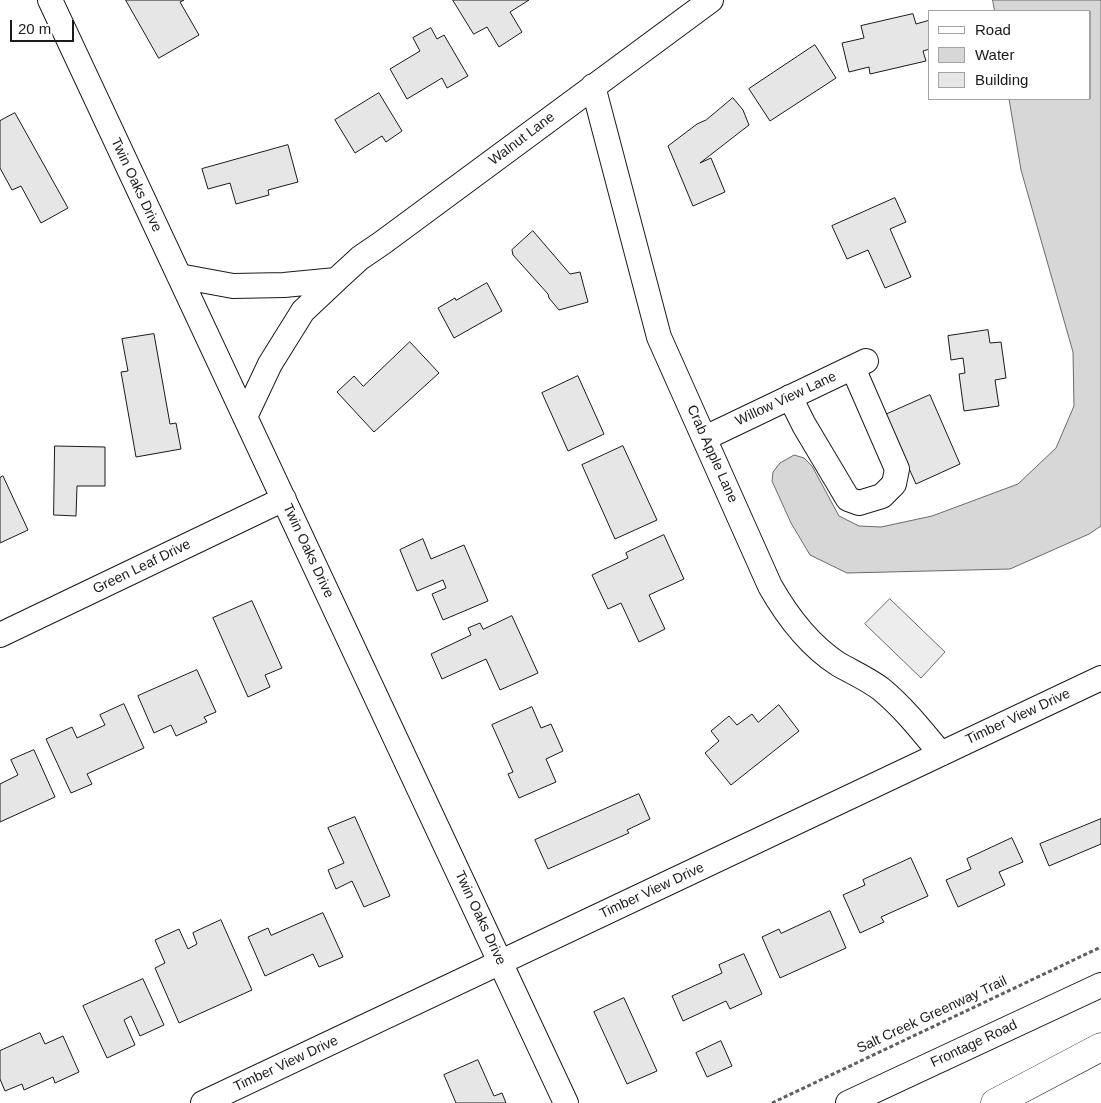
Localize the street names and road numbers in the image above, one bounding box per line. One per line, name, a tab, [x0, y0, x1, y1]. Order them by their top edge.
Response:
street label: Walnut Lane	[486, 109, 558, 169]
street label: Twin Oaks Drive	[107, 135, 165, 235]
street label: Willow View Lane	[733, 368, 839, 430]
street label: Crab Apple Lane	[683, 403, 741, 505]
street label: Twin Oaks Drive	[279, 501, 337, 601]
street label: Green Leaf Drive	[90, 536, 194, 598]
street label: Timber View Drive	[963, 685, 1073, 749]
street label: Timber View Drive	[597, 859, 707, 923]
street label: Twin Oaks Drive	[451, 868, 509, 968]
street label: Salt Creek Greenway Trail	[854, 973, 1010, 1057]
street label: Frontage Road	[928, 1017, 1020, 1071]
street label: Timber View Drive	[231, 1032, 341, 1096]

